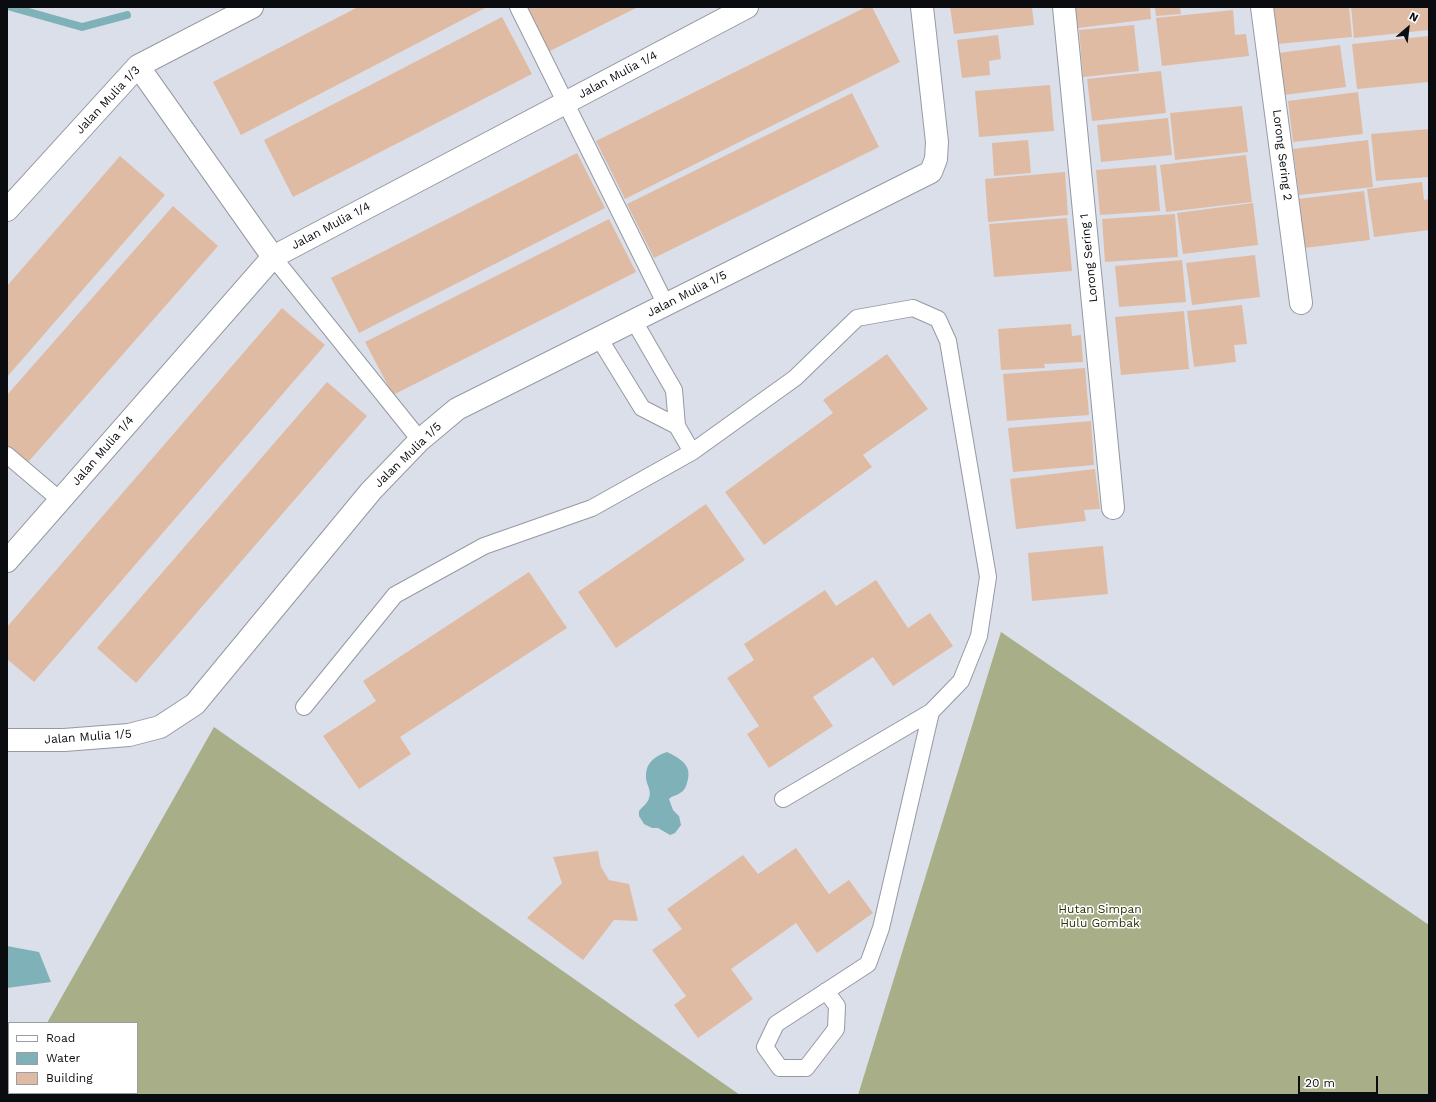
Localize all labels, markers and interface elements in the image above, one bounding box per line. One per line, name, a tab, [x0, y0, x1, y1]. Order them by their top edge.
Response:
north arrow	[1388, 8, 1428, 48]
text: N	[1407, 9, 1421, 25]
street label: Jalan Mulia 1/4	[576, 48, 660, 102]
street label: Jalan Mulia 1/3	[73, 63, 143, 137]
street label: Lorong Sering 2	[1269, 109, 1295, 201]
street label: Jalan Mulia 1/4	[289, 199, 373, 253]
street label: Lorong Sering 1	[1077, 213, 1101, 303]
street label: Jalan Mulia 1/5	[645, 268, 729, 320]
street label: Jalan Mulia 1/4	[69, 413, 137, 489]
street label: Jalan Mulia 1/5	[372, 419, 444, 491]
street label: Jalan Mulia 1/5	[44, 727, 132, 747]
park label: Hutan Simpan Hulu Gombak	[1058, 902, 1142, 930]
legend	[8, 1022, 138, 1094]
text: Road	[46, 1031, 75, 1045]
text: Water	[46, 1051, 80, 1065]
scale bar	[1300, 1068, 1380, 1094]
text: Building	[46, 1071, 93, 1085]
text: 20 m	[1305, 1076, 1335, 1090]

